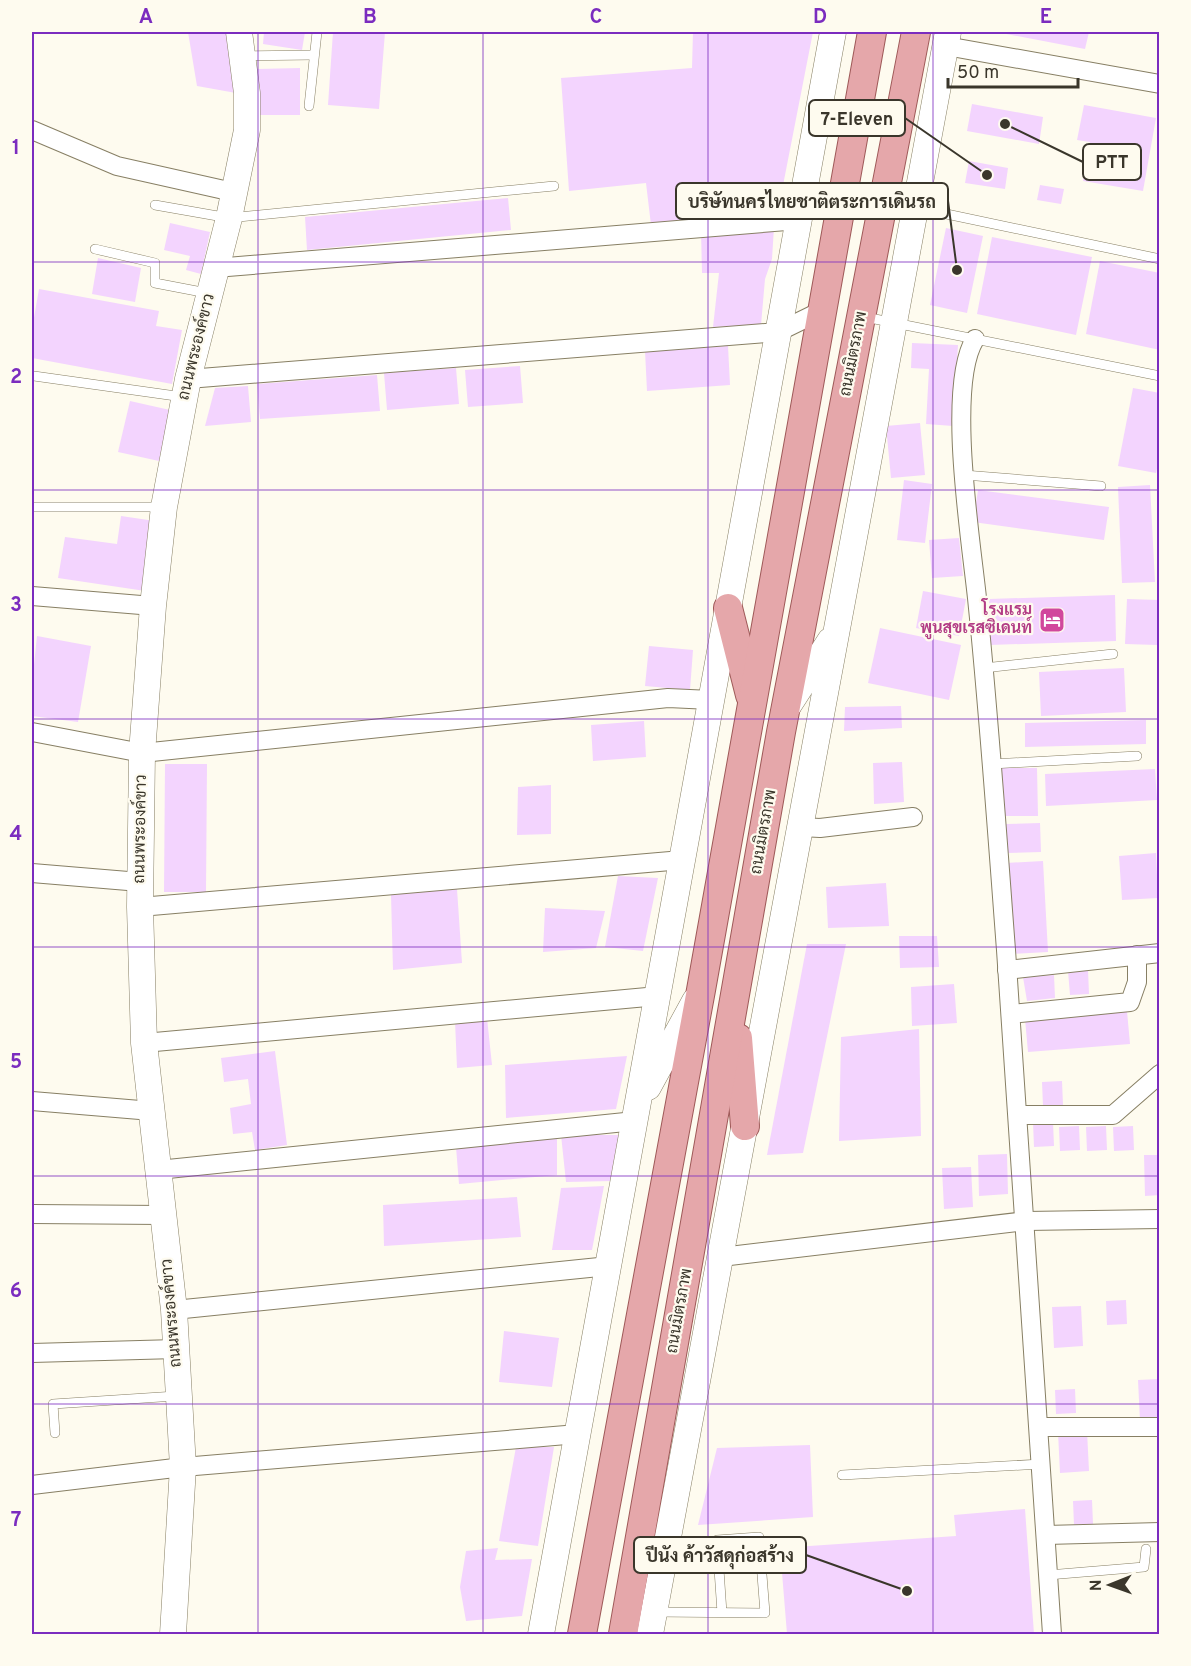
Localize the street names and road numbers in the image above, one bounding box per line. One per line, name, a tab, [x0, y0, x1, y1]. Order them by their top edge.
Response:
street label: ถนนพระองค์ขาว	[170, 291, 220, 402]
street label: ถนนมิตรภาพ	[835, 310, 872, 398]
street label: ถนนพระองค์ขาว	[126, 774, 152, 884]
street label: ถนนมิตรภาพ	[746, 788, 781, 876]
street label: ถนนพระองค์ขาว	[153, 1258, 187, 1369]
street label: ถนนมิตรภาพ	[662, 1267, 697, 1355]

